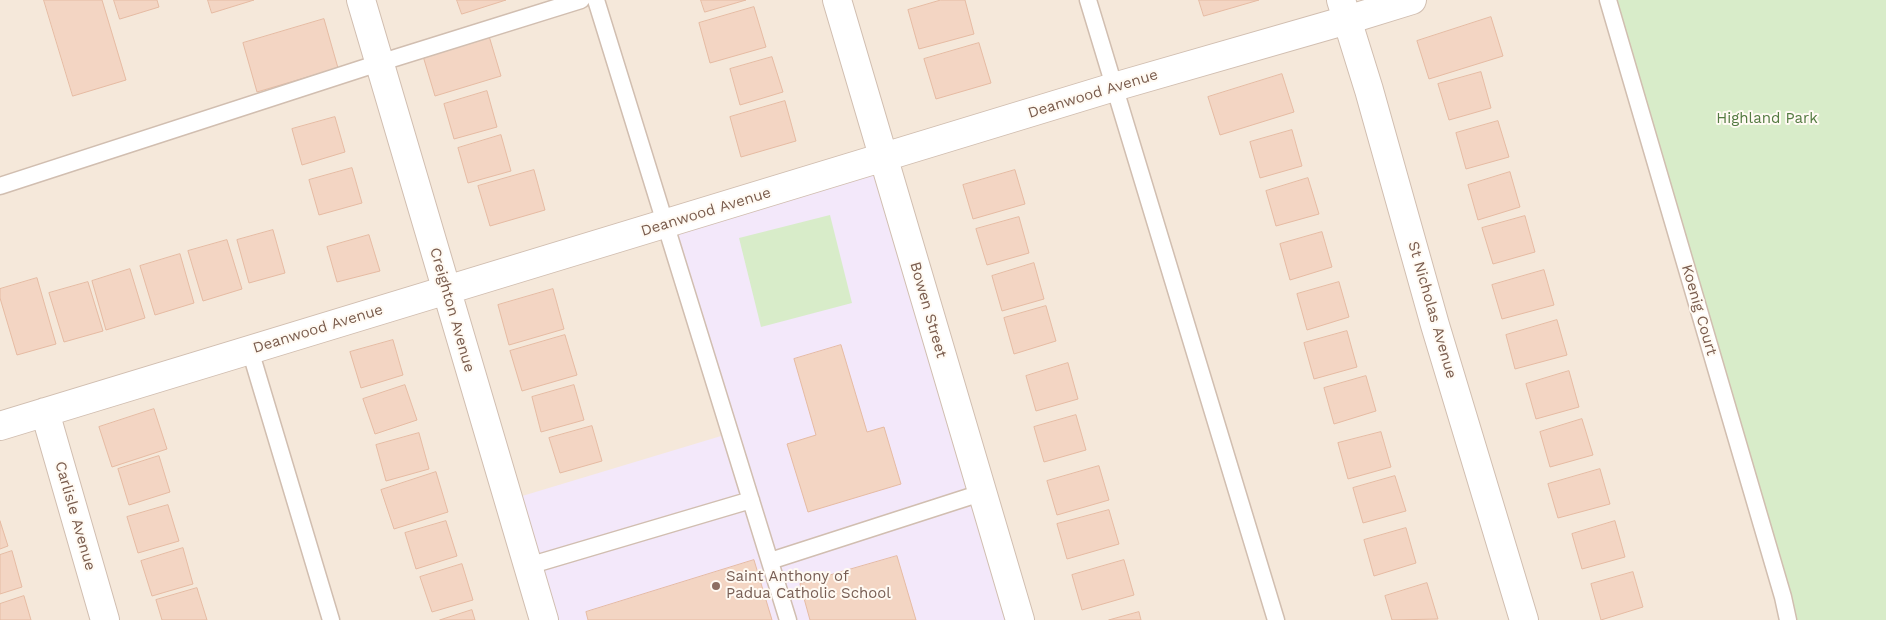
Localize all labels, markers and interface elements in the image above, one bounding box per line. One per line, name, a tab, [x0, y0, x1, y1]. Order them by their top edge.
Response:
street label: Deanwood Avenue	[1026, 66, 1160, 122]
park label: Highland Park	[1716, 110, 1818, 128]
street label: Deanwood Avenue	[639, 184, 773, 240]
street label: St Nicholas Avenue	[1404, 239, 1460, 381]
street label: Creighton Avenue	[426, 246, 478, 374]
street label: Bowen Street	[906, 260, 950, 360]
street label: Koenig Court	[1677, 262, 1721, 358]
street label: Deanwood Avenue	[251, 301, 385, 357]
street label: Carlisle Avenue	[51, 459, 99, 573]
place label: Saint Anthony of Padua Catholic School	[726, 568, 891, 603]
marker: Saint Anthony of Padua Catholic School	[710, 580, 722, 592]

